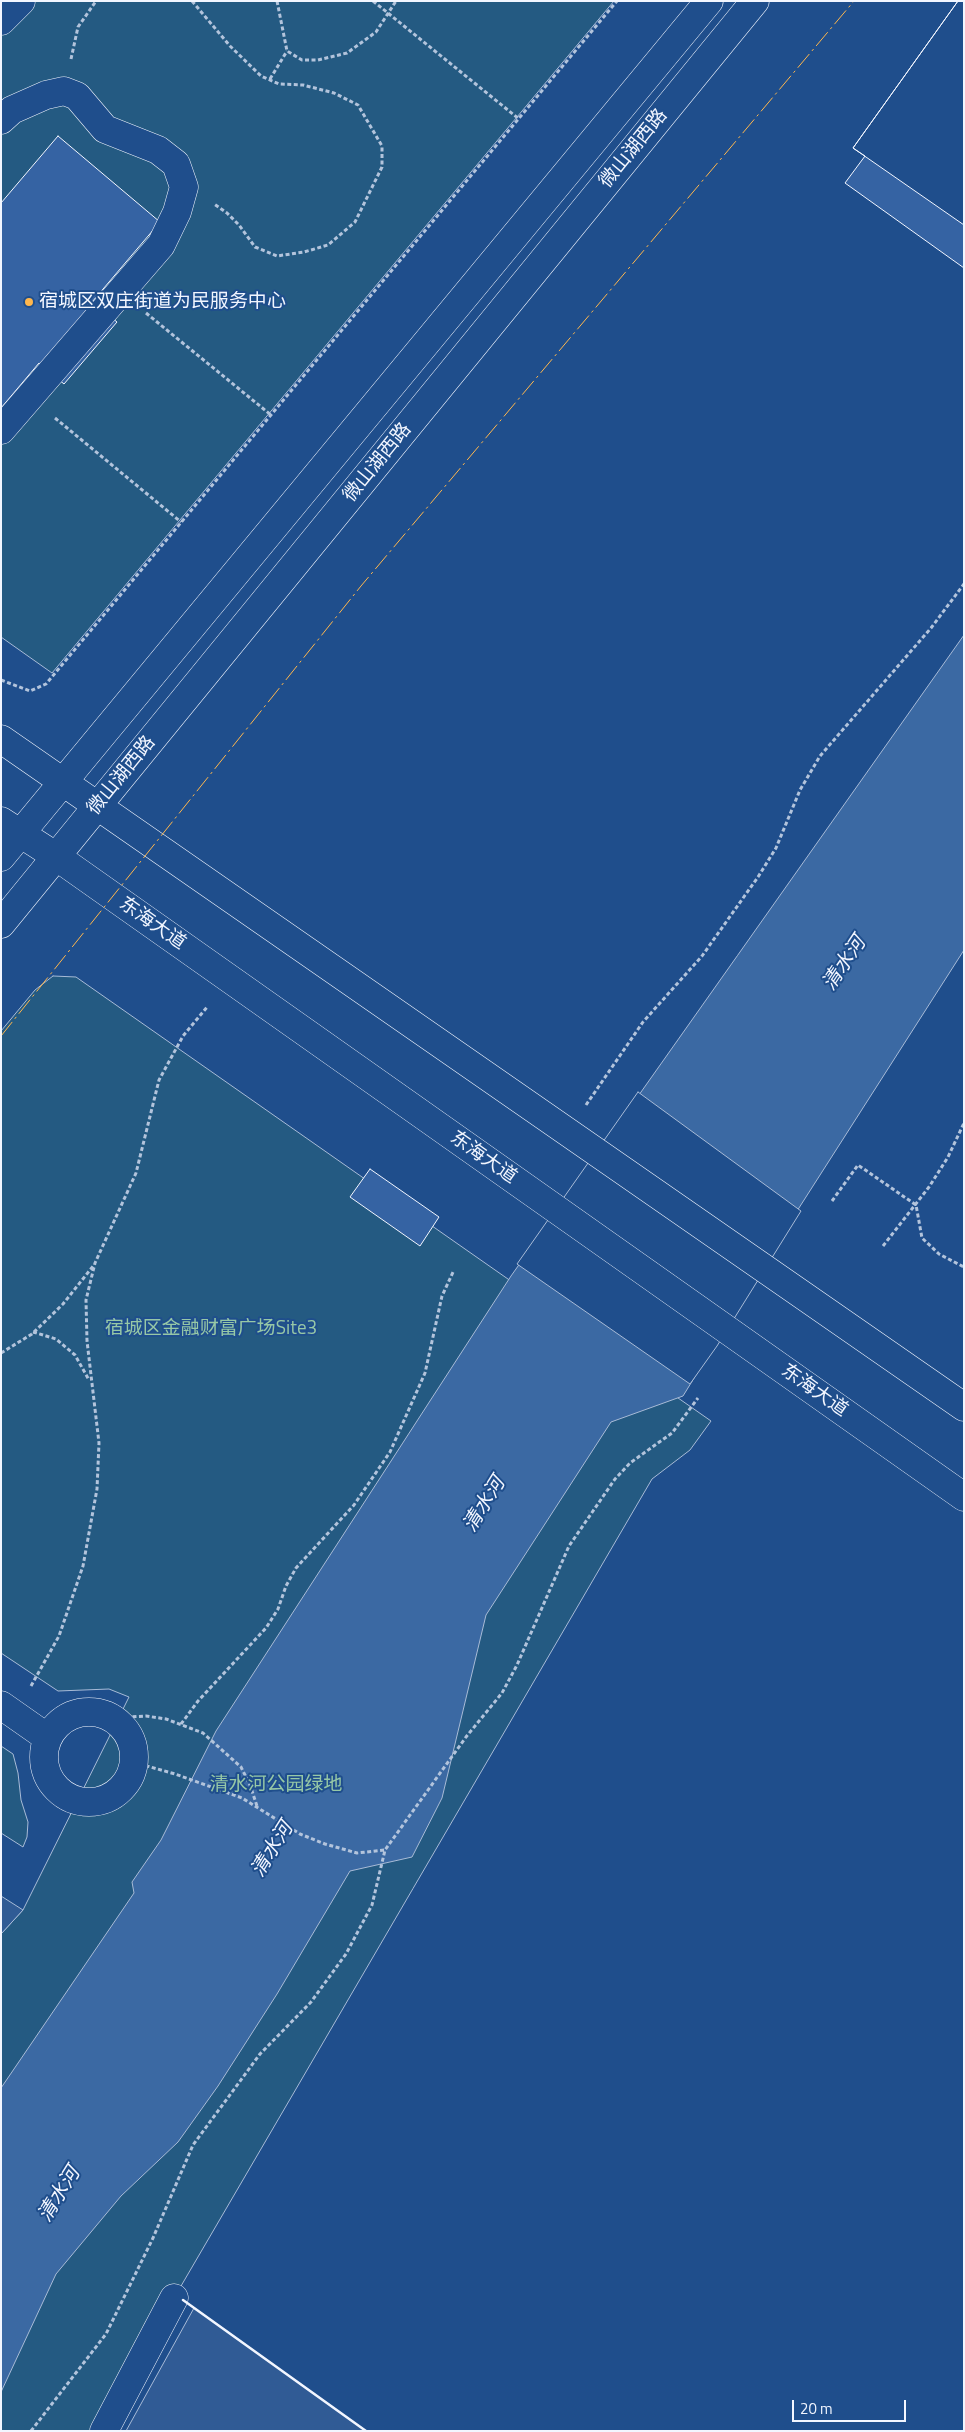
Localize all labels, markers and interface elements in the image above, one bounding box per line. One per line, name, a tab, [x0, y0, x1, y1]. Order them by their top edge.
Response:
street label: 微山湖西路	[595, 105, 673, 193]
place label: 宿城区双庄街道为民服务中心	[39, 291, 286, 313]
marker: 宿城区双庄街道为民服务中心	[23, 296, 35, 308]
street label: 微山湖西路	[339, 419, 417, 507]
street label: 微山湖西路	[83, 732, 161, 820]
street label: 东海大道	[114, 893, 190, 955]
water label: 清水河	[818, 932, 872, 996]
street label: 东海大道	[445, 1127, 521, 1189]
park label: 宿城区金融财富广场Site3	[105, 1318, 317, 1340]
street label: 东海大道	[776, 1360, 852, 1422]
water label: 清水河	[459, 1473, 511, 1537]
park label: 清水河公园绿地	[210, 1774, 342, 1796]
water label: 清水河	[247, 1818, 299, 1882]
water label: 清水河	[34, 2163, 86, 2227]
scale bar	[795, 2390, 909, 2422]
text: 20 m	[800, 2397, 833, 2420]

